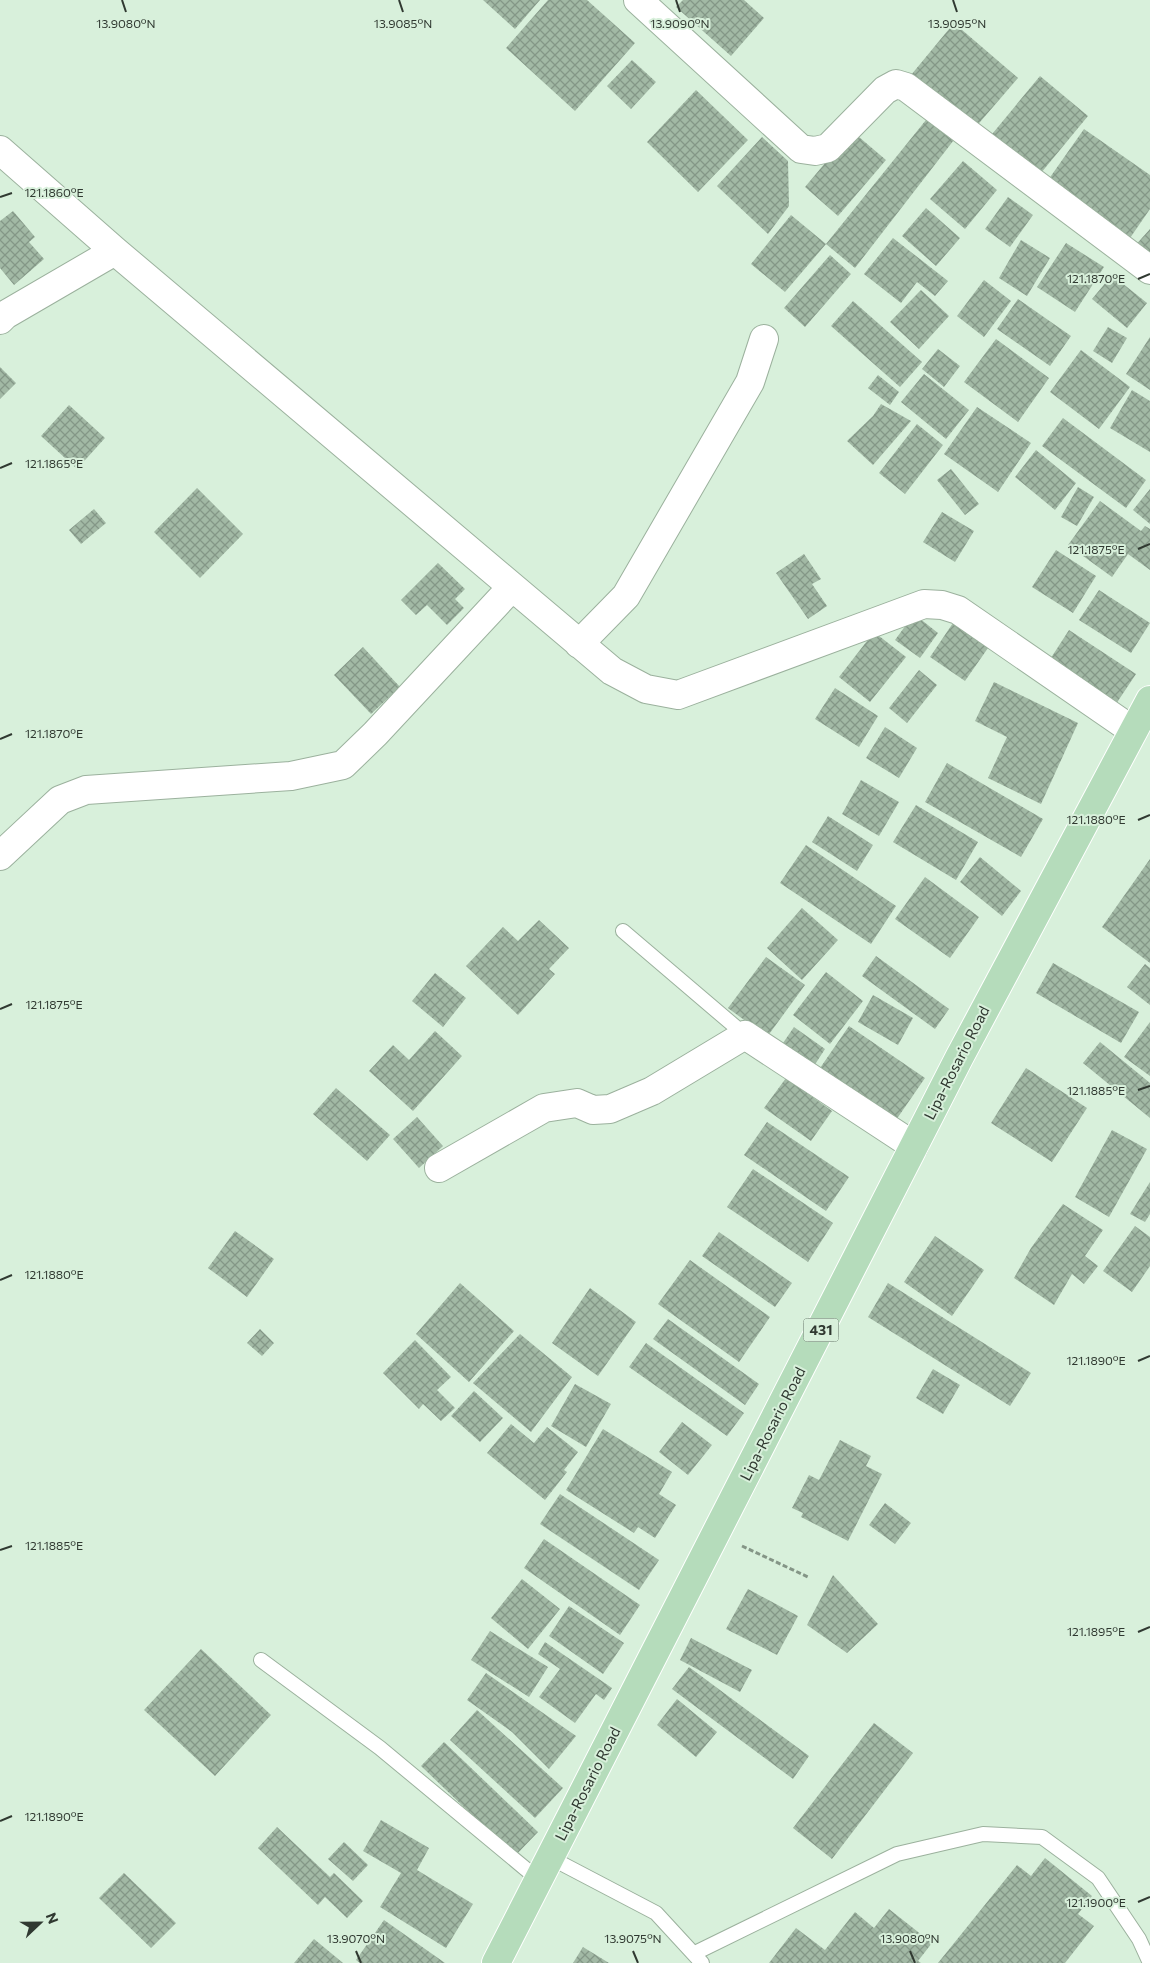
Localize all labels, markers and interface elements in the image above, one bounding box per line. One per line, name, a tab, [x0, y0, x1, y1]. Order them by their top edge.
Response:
text: 13.9080°N	[96, 16, 156, 30]
text: 13.9085°N	[374, 16, 432, 30]
text: 13.9090°N	[650, 16, 710, 30]
text: 13.9095°N	[928, 16, 986, 30]
text: 121.1860°E	[24, 185, 84, 199]
text: 121.1870°E	[1067, 271, 1125, 285]
text: 121.1865°E	[25, 456, 83, 470]
text: 121.1875°E	[1067, 542, 1125, 556]
text: 121.1870°E	[25, 726, 83, 740]
text: 121.1880°E	[1066, 812, 1126, 826]
text: 121.1875°E	[25, 997, 83, 1011]
street label: Lipa-Rosario Road	[920, 1003, 993, 1122]
text: 121.1885°E	[1067, 1083, 1125, 1097]
text: 121.1880°E	[24, 1267, 84, 1281]
road number: 431	[804, 1318, 838, 1342]
text: 121.1890°E	[1066, 1353, 1126, 1367]
street label: Lipa-Rosario Road	[736, 1364, 809, 1483]
text: 121.1885°E	[25, 1538, 83, 1552]
text: 121.1895°E	[1067, 1624, 1125, 1638]
street label: Lipa-Rosario Road	[551, 1724, 624, 1843]
text: 121.1890°E	[24, 1809, 84, 1823]
text: 121.1900°E	[1066, 1895, 1126, 1909]
north arrow	[15, 1898, 65, 1948]
text: N	[43, 1910, 62, 1926]
text: 13.9070°N	[327, 1931, 385, 1945]
text: 13.9075°N	[604, 1931, 662, 1945]
text: 13.9080°N	[880, 1931, 940, 1945]

